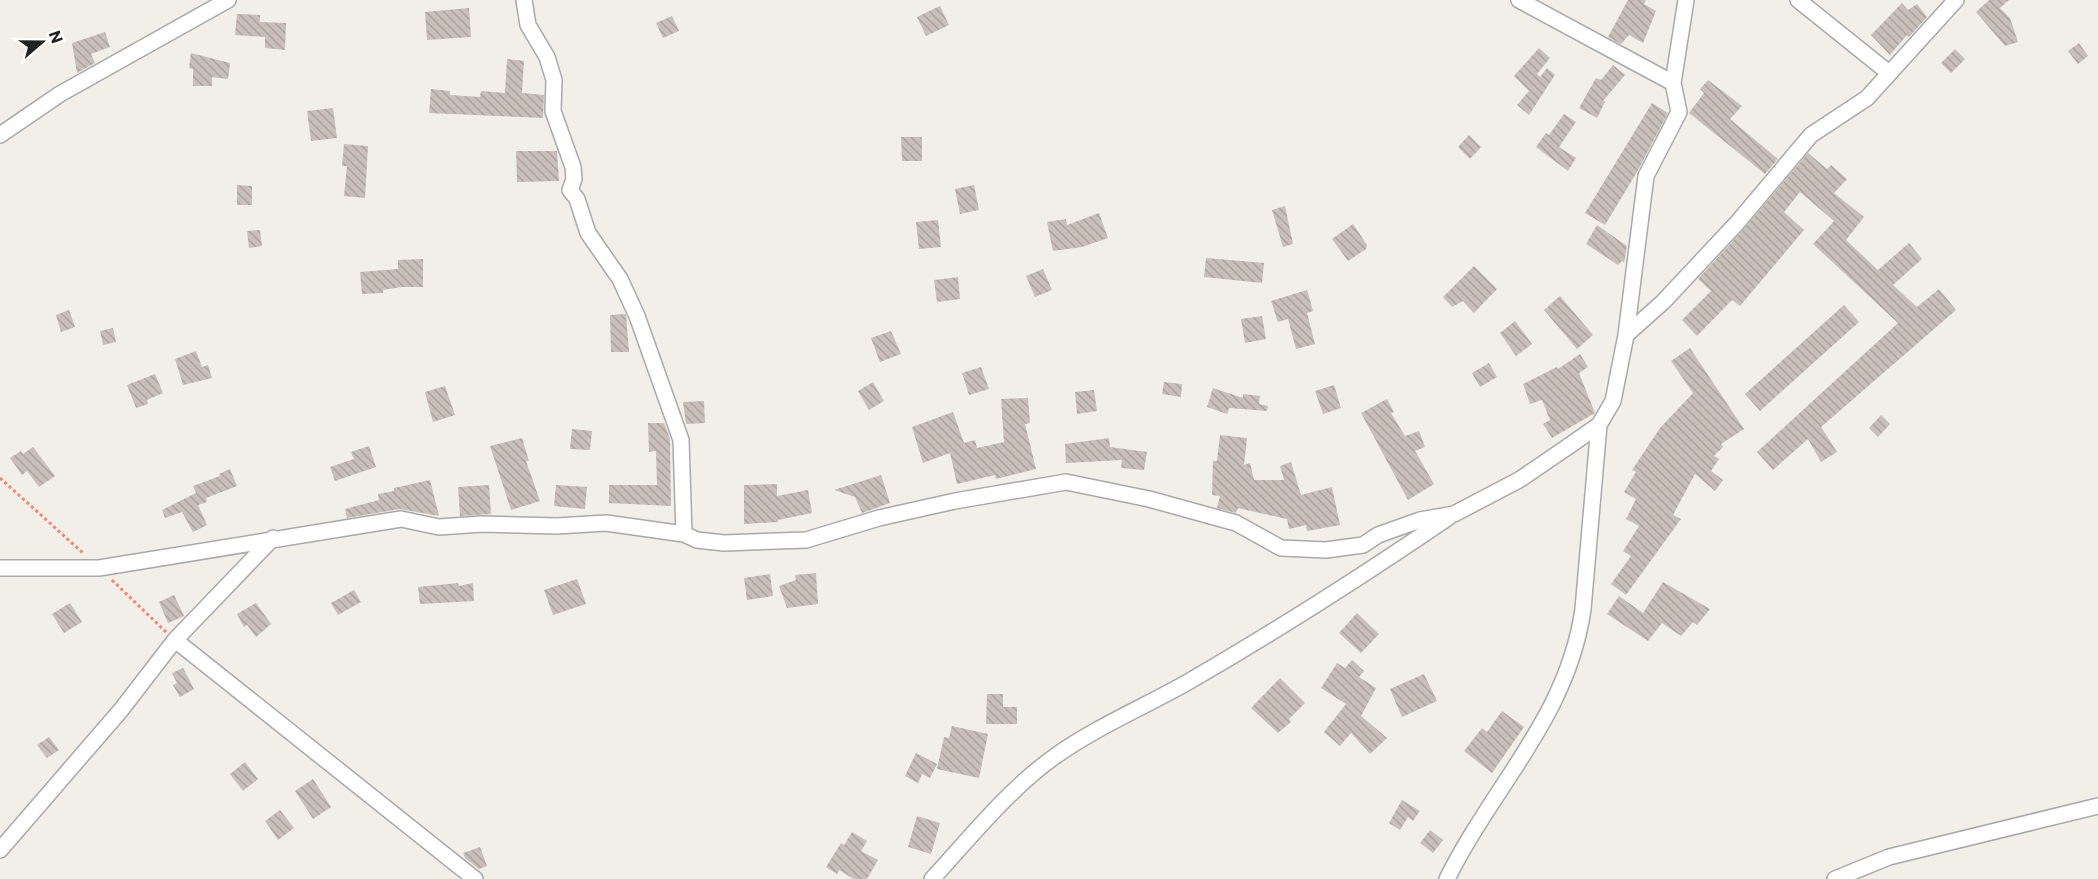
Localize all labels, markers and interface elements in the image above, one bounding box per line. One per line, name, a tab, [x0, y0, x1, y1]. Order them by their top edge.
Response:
north arrow	[12, 12, 72, 72]
text: N	[46, 28, 68, 46]

